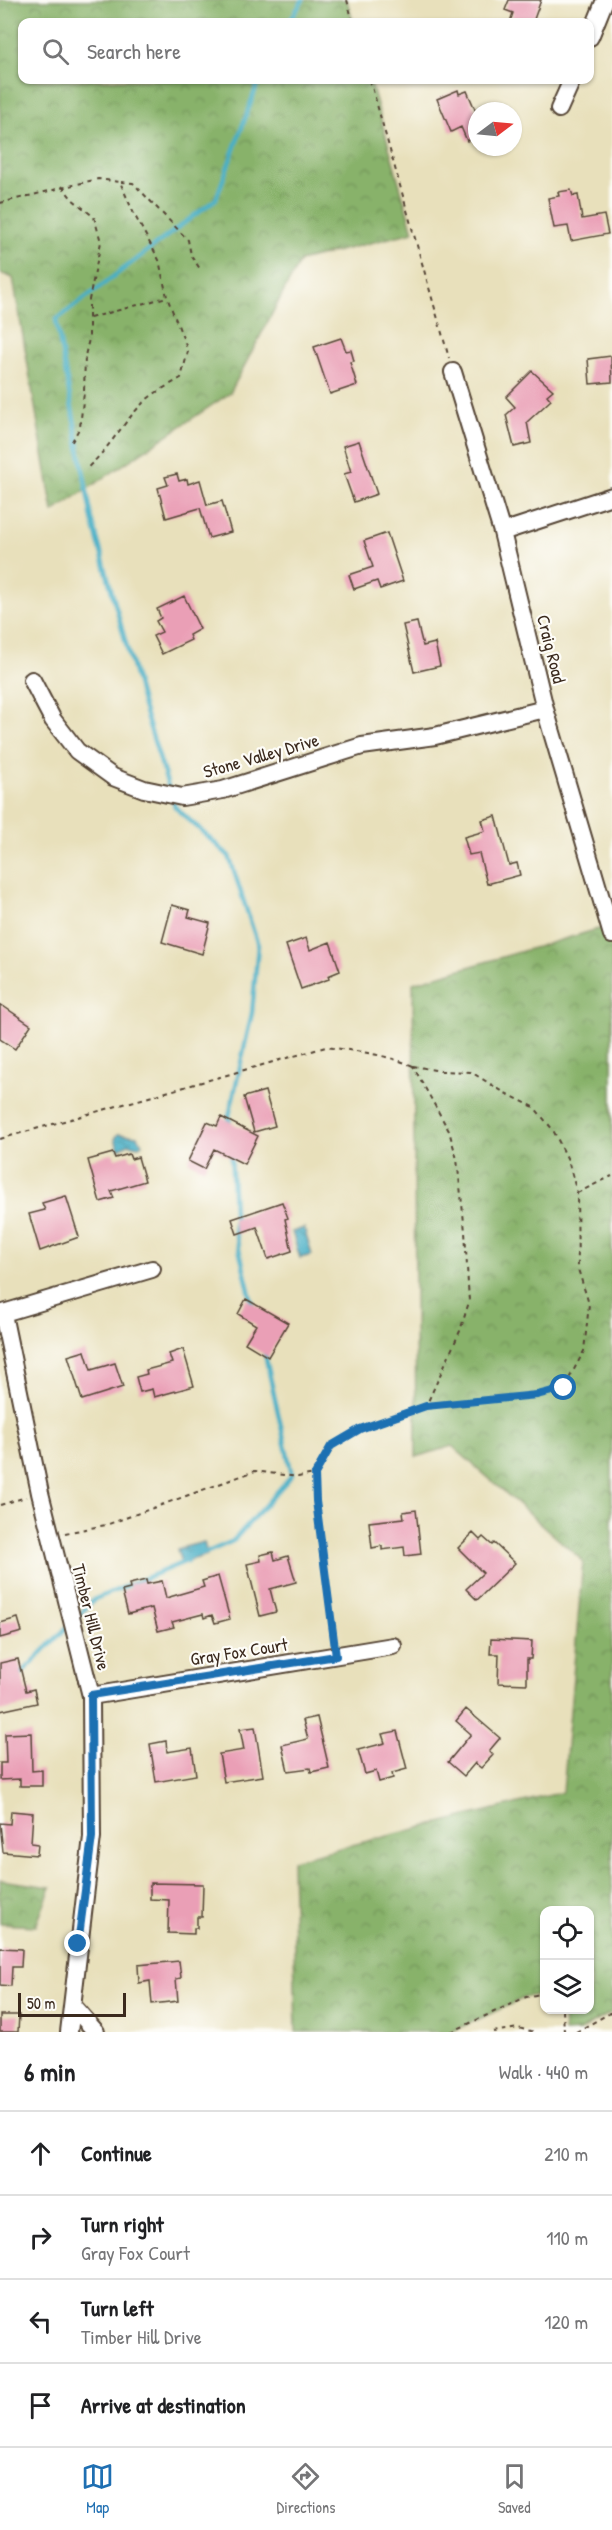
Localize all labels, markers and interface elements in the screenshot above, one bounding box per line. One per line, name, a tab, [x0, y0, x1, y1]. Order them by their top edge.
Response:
search box	[18, 18, 594, 84]
icon: search	[39, 35, 72, 68]
text: Search here	[87, 36, 181, 66]
north arrow	[468, 102, 522, 156]
street label: Craig Road	[531, 612, 572, 686]
street label: Stone Valley Drive	[200, 727, 321, 784]
route start	[550, 1374, 576, 1400]
street label: Timber Hill Drive	[66, 1561, 117, 1673]
street label: Gray Fox Court	[189, 1631, 290, 1672]
map controls	[540, 1906, 594, 2014]
button: locate	[540, 1906, 594, 1960]
route end	[64, 1930, 90, 1956]
button: layers	[540, 1960, 594, 2014]
scale bar	[18, 1990, 126, 2018]
text: 50 m	[27, 1992, 56, 2014]
text: 6 min	[24, 2054, 76, 2089]
text: Walk · 440 m	[499, 2058, 588, 2085]
icon: ahead	[24, 2137, 57, 2170]
text: Continue	[81, 2138, 152, 2168]
text: 210 m	[544, 2140, 588, 2167]
text: Turn right	[81, 2209, 164, 2239]
icon: right	[24, 2221, 57, 2254]
text: 110 m	[546, 2224, 588, 2251]
text: Gray Fox Court	[81, 2239, 190, 2266]
text: Turn left	[81, 2293, 154, 2323]
icon: left	[24, 2305, 57, 2338]
text: 120 m	[544, 2308, 588, 2335]
text: Timber Hill Drive	[81, 2323, 202, 2350]
icon: arrive	[24, 2389, 57, 2422]
text: Arrive at destination	[81, 2390, 246, 2420]
tab: Map	[81, 2460, 114, 2518]
tab: Directions	[277, 2460, 335, 2518]
tab: Saved	[498, 2460, 531, 2518]

